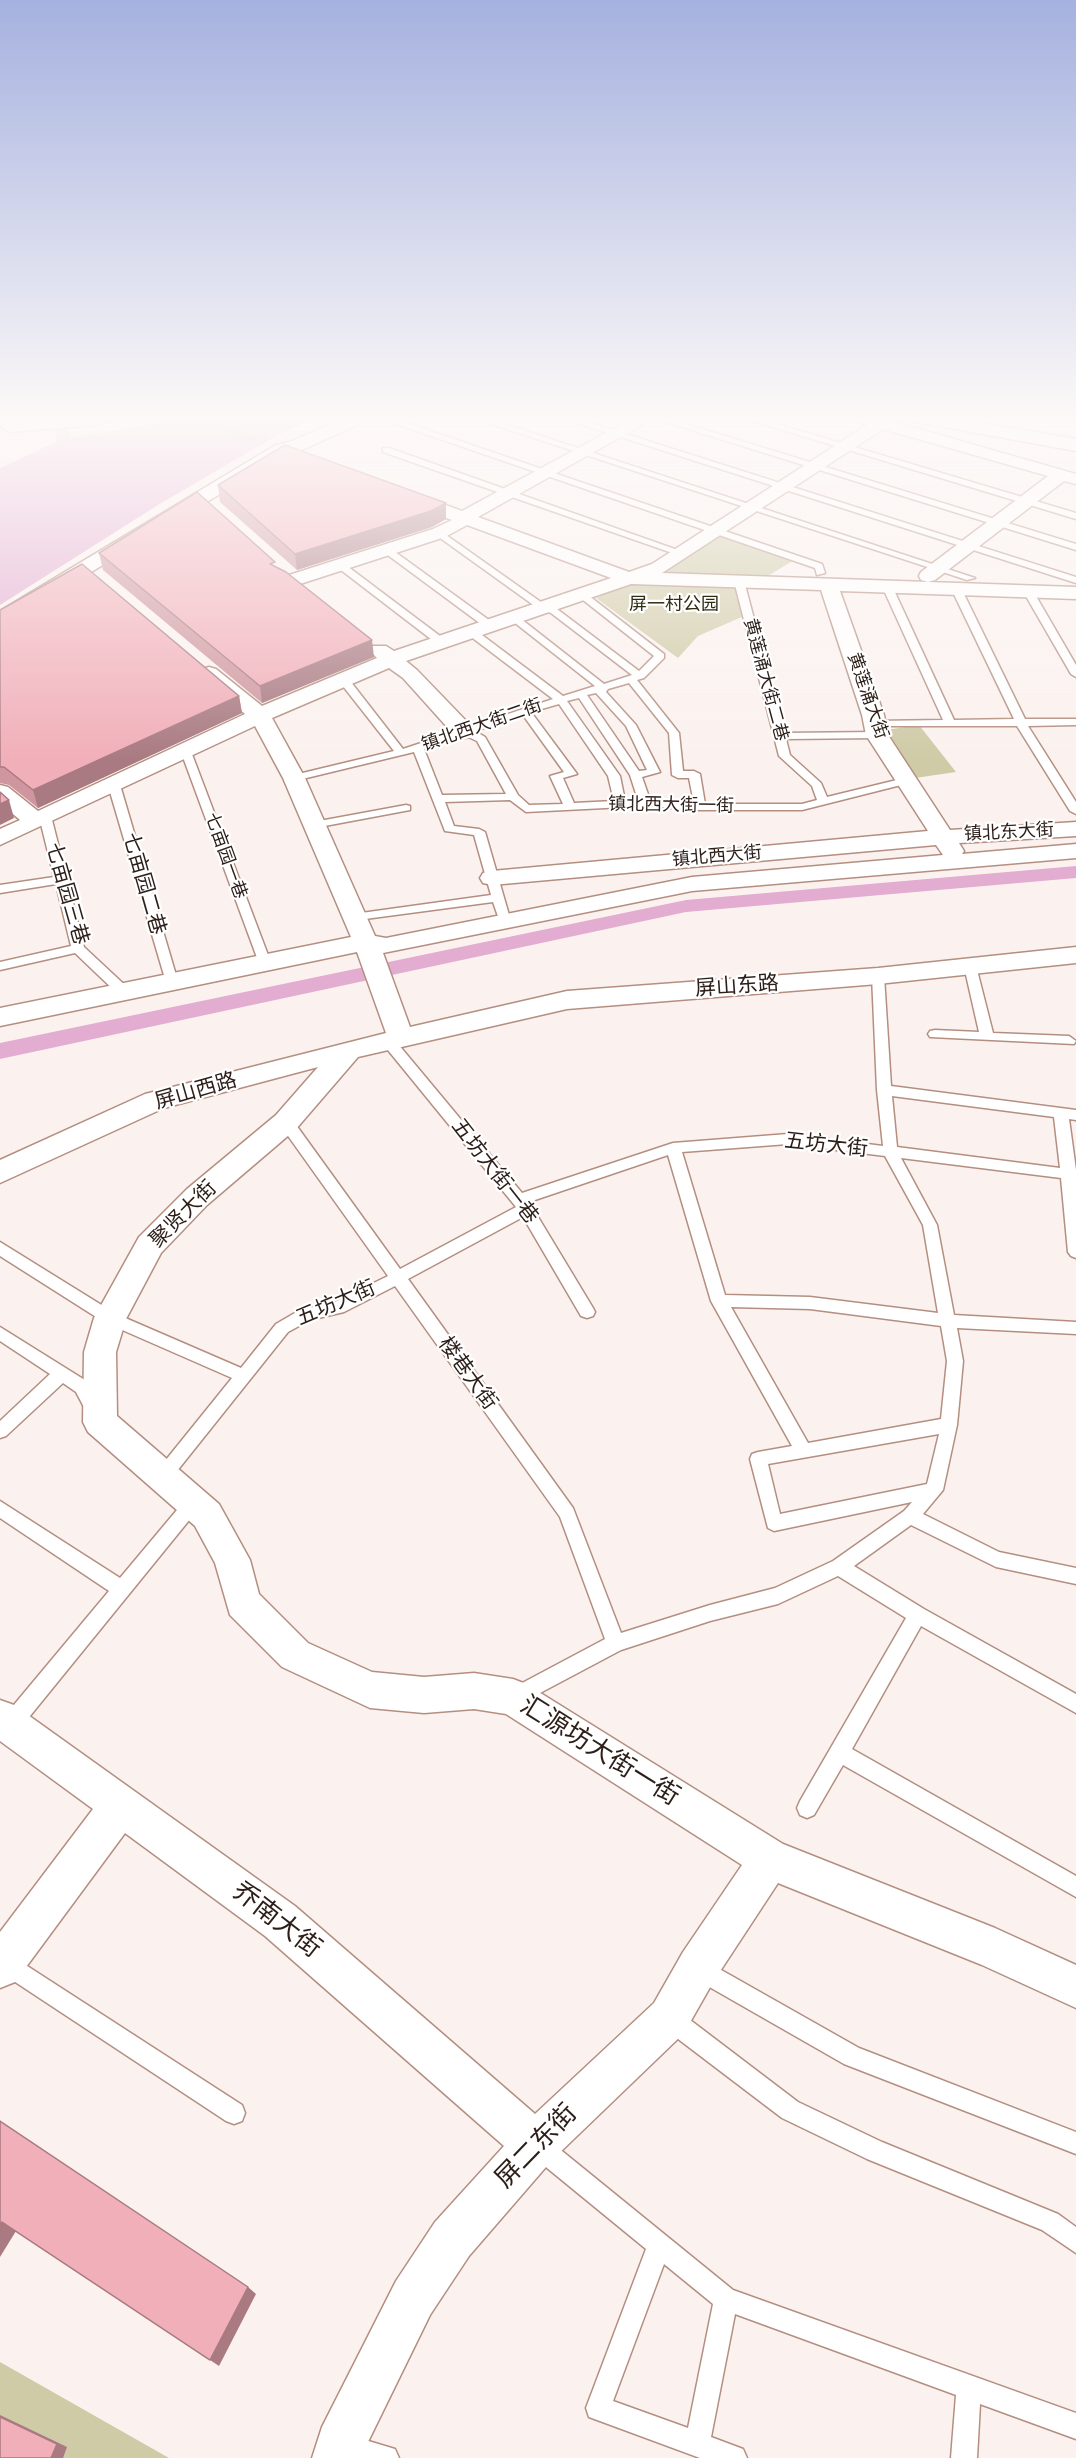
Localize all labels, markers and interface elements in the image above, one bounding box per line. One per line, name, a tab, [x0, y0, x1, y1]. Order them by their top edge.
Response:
park label: 屏一村公园	[629, 594, 719, 616]
street label: 黄莲涌大街二巷	[738, 616, 792, 744]
street label: 黄莲涌大街	[842, 650, 892, 742]
street label: 镇北西大街二街	[419, 695, 545, 757]
street label: 镇北西大街一街	[608, 794, 734, 818]
street label: 七亩园一巷	[199, 810, 251, 902]
street label: 镇北东大街	[963, 820, 1055, 846]
street label: 七亩园二巷	[116, 830, 170, 938]
street label: 七亩园三巷	[39, 840, 93, 948]
street label: 镇北西大街	[671, 842, 763, 872]
street label: 屏山东路	[694, 972, 780, 1002]
street label: 屏山西路	[152, 1068, 240, 1116]
street label: 五坊大街一巷	[445, 1115, 543, 1229]
street label: 五坊大街	[783, 1129, 869, 1163]
street label: 聚贤大街	[145, 1176, 223, 1254]
street label: 五坊大街	[292, 1276, 380, 1332]
street label: 楼巷大街	[432, 1333, 502, 1415]
street label: 汇源坊大街一街	[514, 1691, 684, 1813]
street label: 乔南大街	[225, 1877, 327, 1965]
street label: 屏二东街	[490, 2099, 584, 2195]

